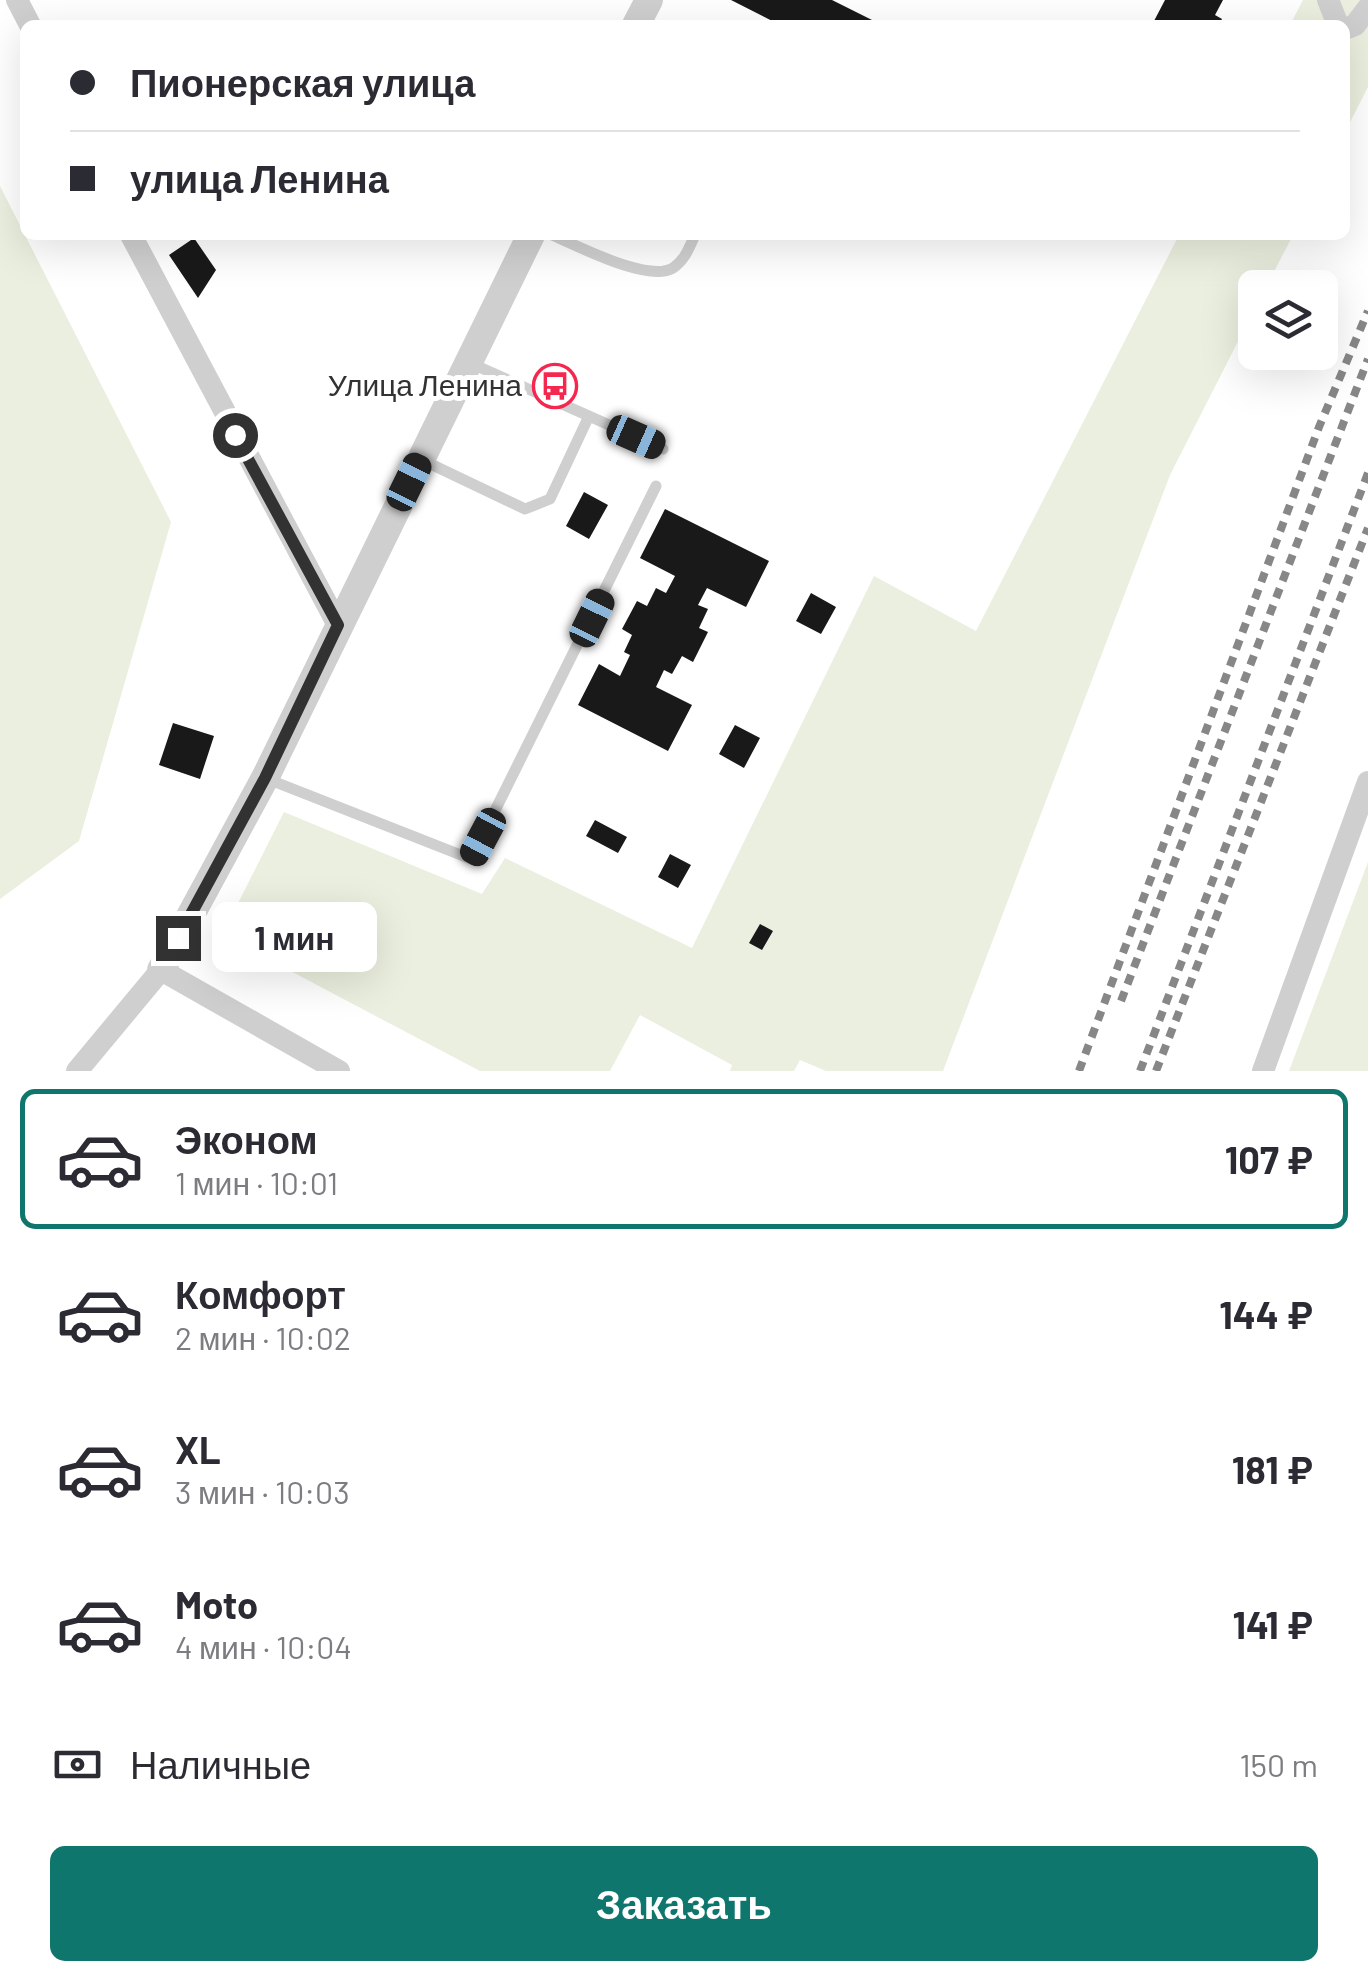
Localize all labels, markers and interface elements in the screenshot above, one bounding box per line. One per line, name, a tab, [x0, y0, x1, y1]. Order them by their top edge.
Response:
text: Пионерская улица	[130, 59, 475, 105]
text: улица Ленина	[130, 155, 389, 201]
map controls	[1238, 270, 1338, 370]
button: layers	[1238, 270, 1338, 370]
bus stop icon: Улица Ленина	[532, 363, 578, 409]
place label: Улица Ленина	[328, 366, 522, 402]
car	[602, 411, 670, 463]
route start	[213, 413, 258, 458]
car	[382, 448, 436, 516]
car	[565, 584, 619, 652]
car	[456, 803, 510, 871]
callout: 1 мин	[213, 903, 378, 973]
route end	[156, 916, 201, 961]
text: 1 мин	[254, 918, 335, 956]
icon: car	[55, 1114, 145, 1204]
text: Эконом	[175, 1116, 318, 1162]
text: 107 ₽	[1225, 1136, 1313, 1182]
text: 1 мин · 10:01	[175, 1163, 338, 1201]
icon: car	[55, 1269, 145, 1359]
text: Комфорт	[175, 1271, 346, 1317]
text: 144 ₽	[1219, 1291, 1313, 1337]
text: 2 мин · 10:02	[175, 1318, 351, 1356]
icon: car	[55, 1424, 145, 1514]
text: XL	[175, 1426, 221, 1472]
text: 181 ₽	[1232, 1446, 1313, 1492]
text: 3 мин · 10:03	[175, 1472, 350, 1510]
icon: car	[55, 1579, 145, 1669]
text: Moto	[175, 1581, 258, 1627]
text: 141 ₽	[1233, 1601, 1313, 1647]
text: 4 мин · 10:04	[175, 1627, 352, 1665]
icon: cash	[50, 1737, 105, 1792]
text: Наличные	[130, 1741, 311, 1787]
text: 150 m	[1239, 1745, 1318, 1783]
button: Заказать	[50, 1846, 1318, 1961]

